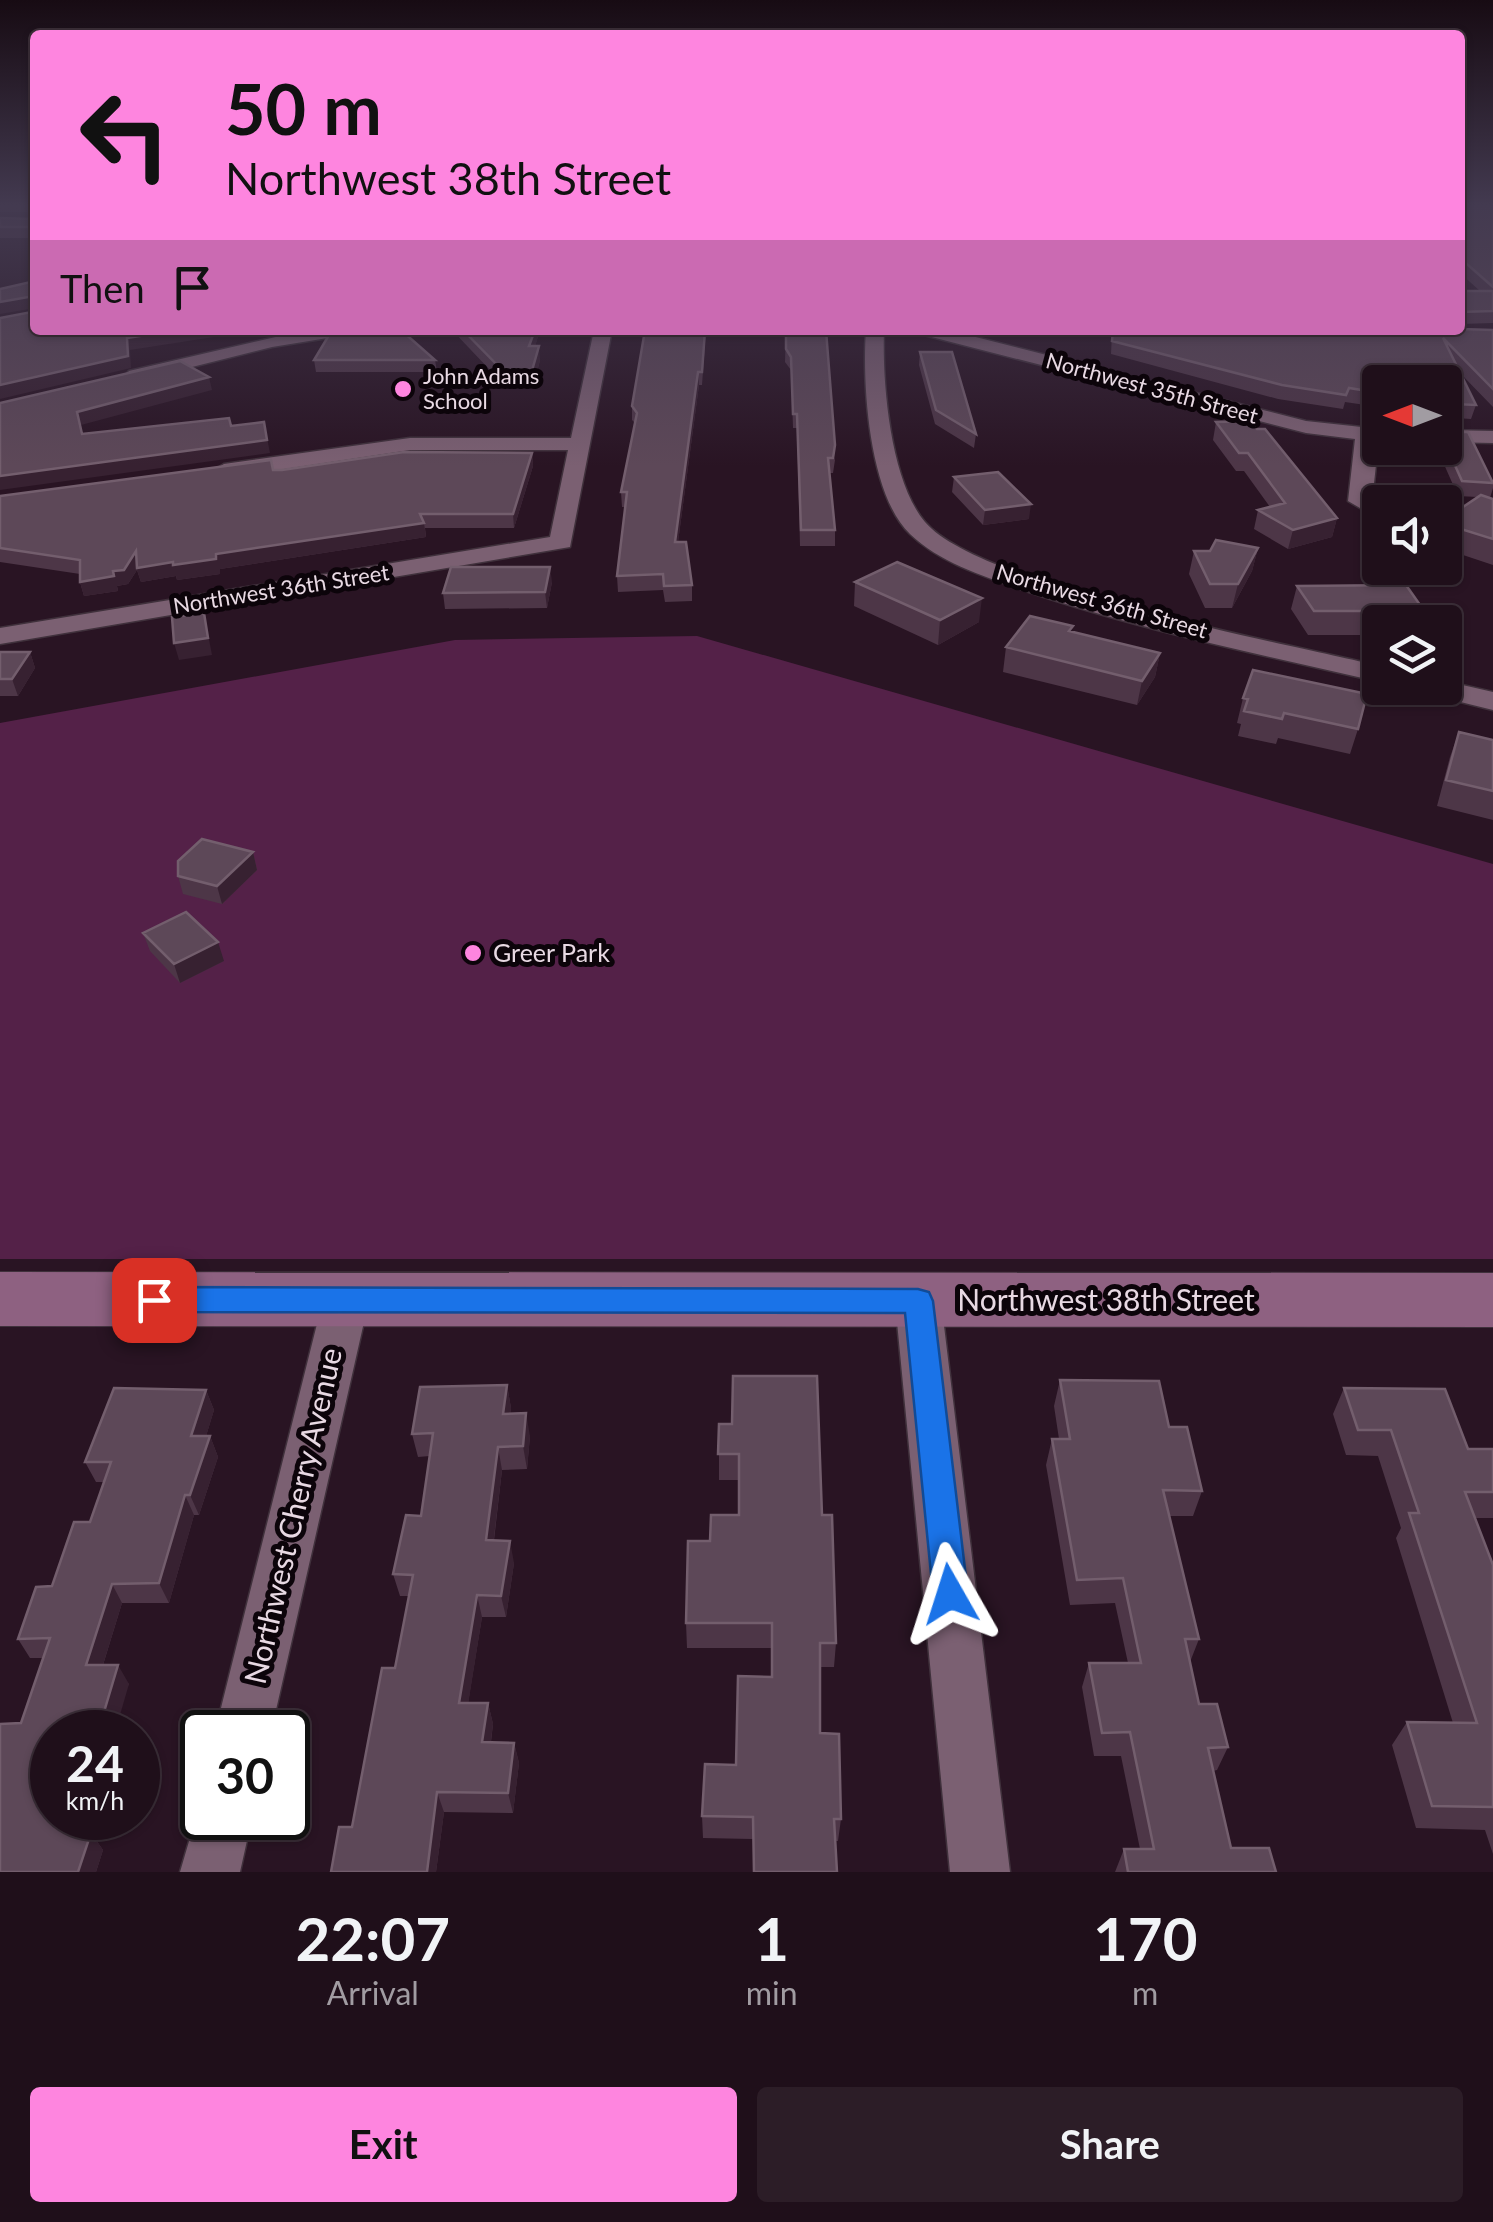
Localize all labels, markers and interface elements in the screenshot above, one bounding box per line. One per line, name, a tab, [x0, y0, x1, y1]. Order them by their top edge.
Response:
text: 50 m	[225, 66, 382, 150]
icon: left	[60, 70, 190, 200]
text: Northwest 38th Street	[225, 151, 671, 205]
icon: arrive	[165, 260, 220, 315]
text: Then	[60, 265, 145, 311]
street label: Northwest 35th Street	[1043, 346, 1261, 429]
place label: John Adams School	[423, 362, 539, 414]
north arrow	[1362, 365, 1462, 465]
map controls	[1362, 365, 1462, 705]
marker: John Adams School	[392, 378, 414, 400]
button: sound	[1362, 485, 1462, 585]
street label: Northwest 36th Street	[994, 557, 1211, 644]
street label: Northwest 36th Street	[171, 558, 391, 619]
button: layers	[1362, 605, 1462, 705]
place label: Greer Park	[493, 937, 610, 967]
marker: Greer Park	[462, 942, 484, 964]
pin	[112, 1258, 197, 1343]
icon: arrive	[127, 1273, 182, 1328]
street label: Northwest 38th Street	[957, 1281, 1255, 1317]
street label: Northwest Cherry Avenue	[236, 1344, 348, 1687]
position arrow	[898, 1542, 1002, 1646]
speed limit sign: 30	[180, 1710, 310, 1840]
text: 24	[66, 1733, 124, 1793]
text: km/h	[66, 1785, 124, 1815]
text: 22:07	[296, 1902, 450, 1974]
text: 1	[754, 1902, 789, 1974]
text: 170	[1093, 1902, 1197, 1974]
text: Arrival	[327, 1973, 419, 2012]
text: min	[746, 1973, 798, 2012]
text: m	[1132, 1973, 1158, 2012]
button: Exit	[30, 2087, 737, 2202]
button: Share	[757, 2087, 1463, 2202]

